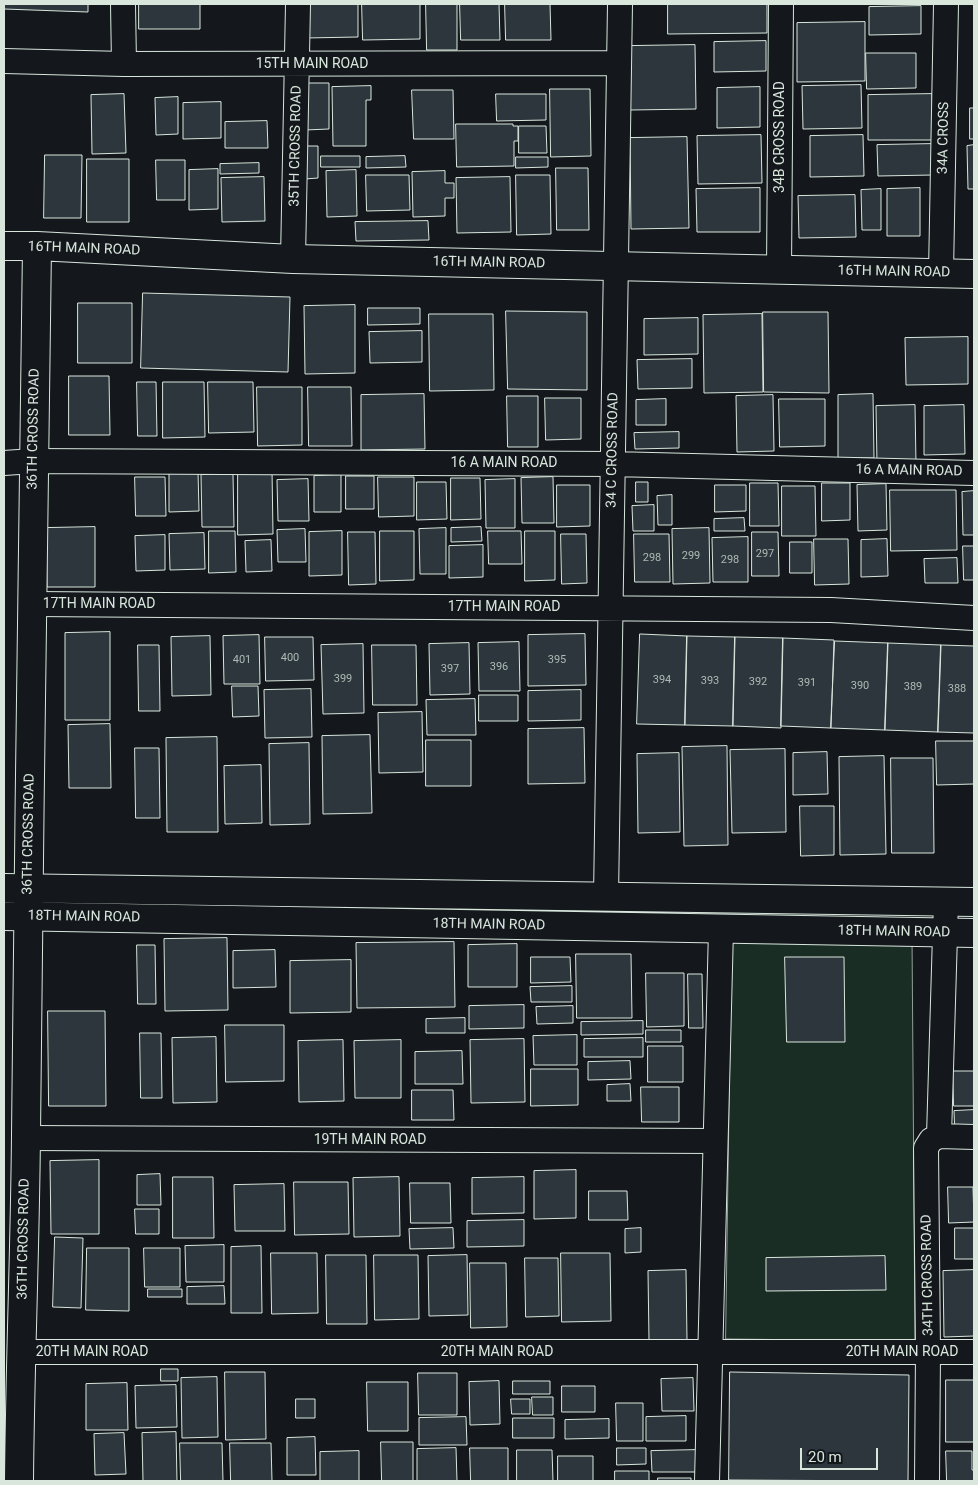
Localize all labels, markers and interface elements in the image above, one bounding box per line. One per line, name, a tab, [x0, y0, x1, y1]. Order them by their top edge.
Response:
street label: 15TH MAIN ROAD	[256, 56, 368, 72]
street label: 34B CROSS ROAD	[772, 81, 788, 193]
street label: 35TH CROSS ROAD	[287, 85, 305, 207]
street label: 34A CROSS	[935, 102, 953, 174]
street label: 16TH MAIN ROAD	[27, 239, 141, 259]
street label: 16TH MAIN ROAD	[432, 254, 546, 272]
street label: 16TH MAIN ROAD	[837, 263, 951, 281]
street label: 36TH CROSS ROAD	[25, 368, 43, 490]
street label: 34 C CROSS ROAD	[604, 392, 622, 508]
street label: 16 A MAIN ROAD	[451, 455, 557, 471]
street label: 16 A MAIN ROAD	[855, 462, 963, 480]
house number: 297	[756, 547, 774, 561]
house number: 299	[682, 549, 700, 563]
house number: 298	[643, 551, 661, 565]
house number: 298	[721, 553, 739, 567]
street label: 17TH MAIN ROAD	[43, 596, 155, 612]
street label: 17TH MAIN ROAD	[448, 599, 560, 615]
house number: 400	[281, 651, 299, 665]
house number: 401	[233, 653, 251, 667]
house number: 395	[548, 653, 566, 667]
house number: 396	[490, 660, 508, 674]
house number: 397	[441, 662, 459, 676]
house number: 399	[334, 672, 352, 686]
house number: 394	[653, 673, 671, 687]
house number: 393	[701, 674, 719, 688]
house number: 392	[749, 675, 767, 689]
house number: 391	[798, 676, 816, 690]
house number: 390	[851, 679, 869, 693]
house number: 389	[904, 680, 922, 694]
house number: 388	[948, 682, 966, 696]
street label: 36TH CROSS ROAD	[20, 773, 38, 895]
street label: 18TH MAIN ROAD	[27, 908, 141, 926]
street label: 18TH MAIN ROAD	[432, 916, 546, 934]
street label: 18TH MAIN ROAD	[837, 923, 951, 941]
street label: 19TH MAIN ROAD	[314, 1132, 426, 1148]
street label: 36TH CROSS ROAD	[15, 1178, 33, 1300]
street label: 34TH CROSS ROAD	[919, 1214, 937, 1336]
street label: 20TH MAIN ROAD	[36, 1344, 148, 1360]
street label: 20TH MAIN ROAD	[441, 1344, 553, 1360]
street label: 20TH MAIN ROAD	[846, 1344, 958, 1360]
scale bar	[803, 1438, 880, 1470]
text: 20 m	[808, 1448, 842, 1466]

